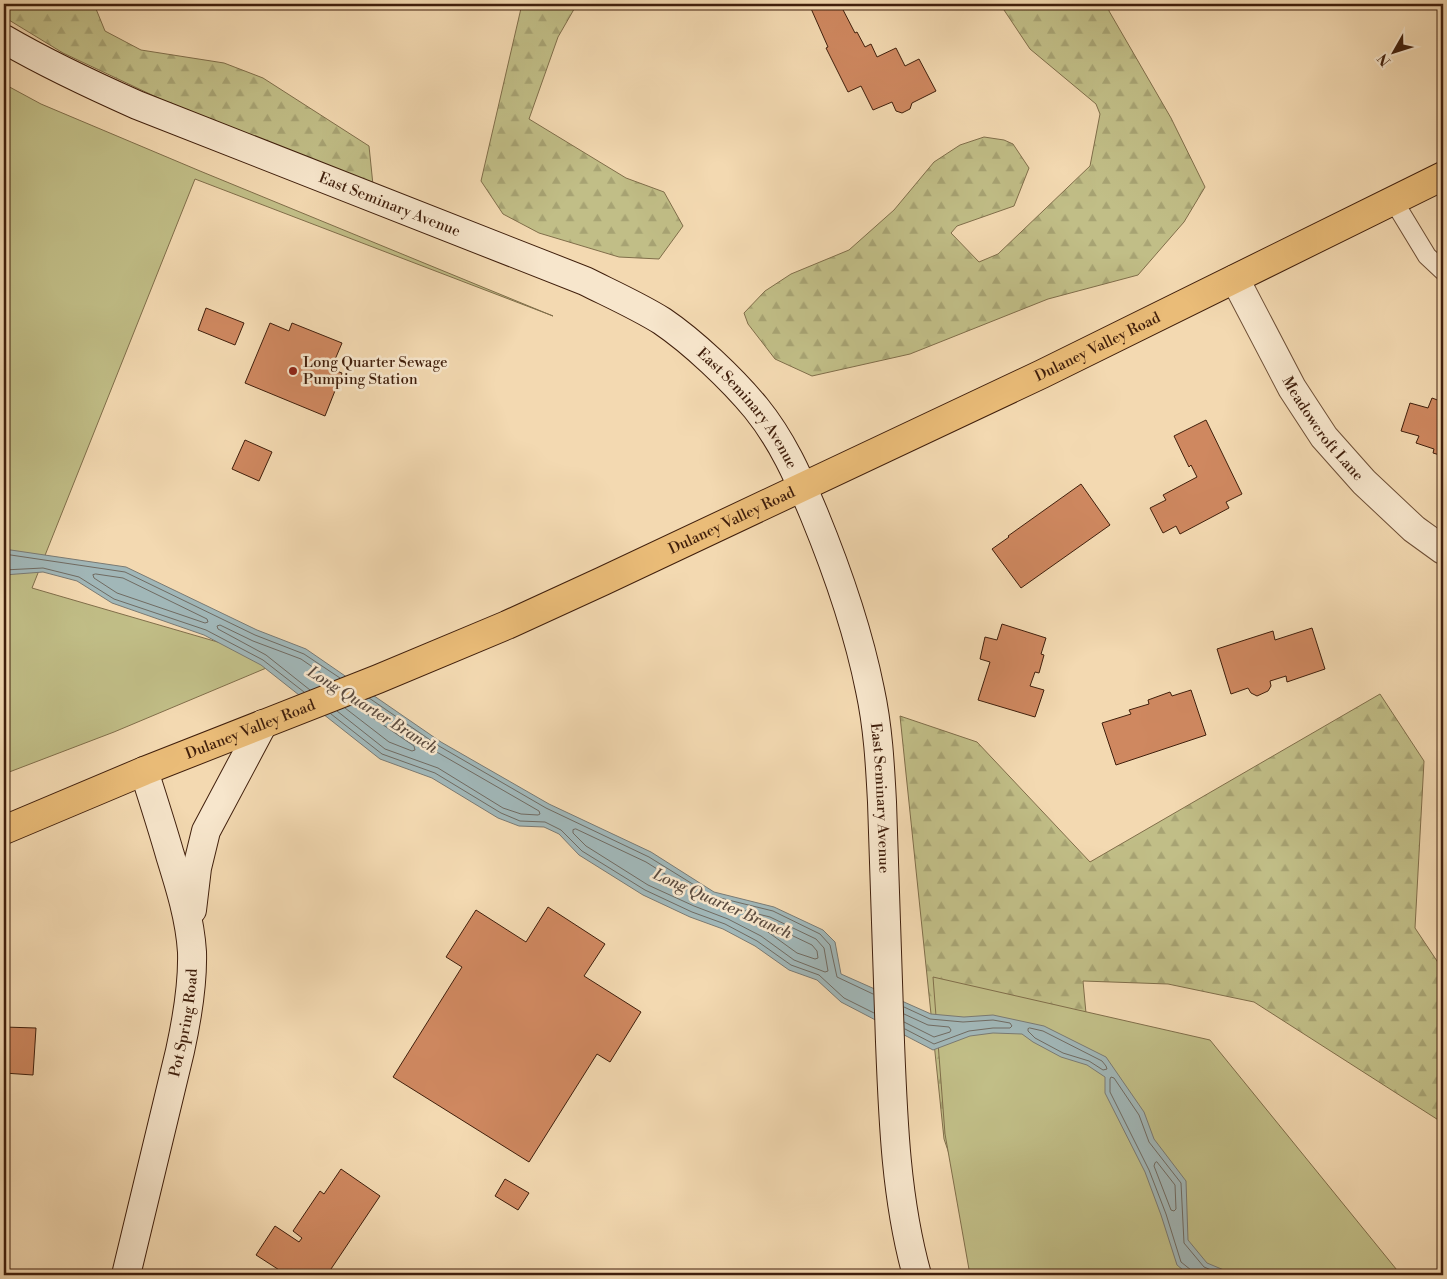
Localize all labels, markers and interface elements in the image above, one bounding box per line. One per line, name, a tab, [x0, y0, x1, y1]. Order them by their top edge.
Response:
north arrow	[1370, 28, 1420, 78]
text: N	[1374, 50, 1395, 70]
street label: East Seminary Avenue	[316, 168, 463, 241]
street label: Dulaney Valley Road	[1032, 308, 1164, 386]
street label: East Seminary Avenue	[693, 344, 801, 472]
place label: Long Quarter Sewage Pumping Station	[303, 353, 448, 389]
marker: Long Quarter Sewage Pumping Station	[287, 365, 299, 377]
street label: Meadowcroft Lane	[1278, 373, 1368, 485]
street label: Dulaney Valley Road	[665, 483, 799, 559]
water label: Long Quarter Branch	[303, 661, 441, 758]
street label: Dulaney Valley Road	[183, 696, 318, 764]
street label: East Seminary Avenue	[866, 722, 893, 874]
water label: Long Quarter Branch	[649, 864, 795, 944]
street label: Pot Spring Road	[165, 968, 202, 1079]

